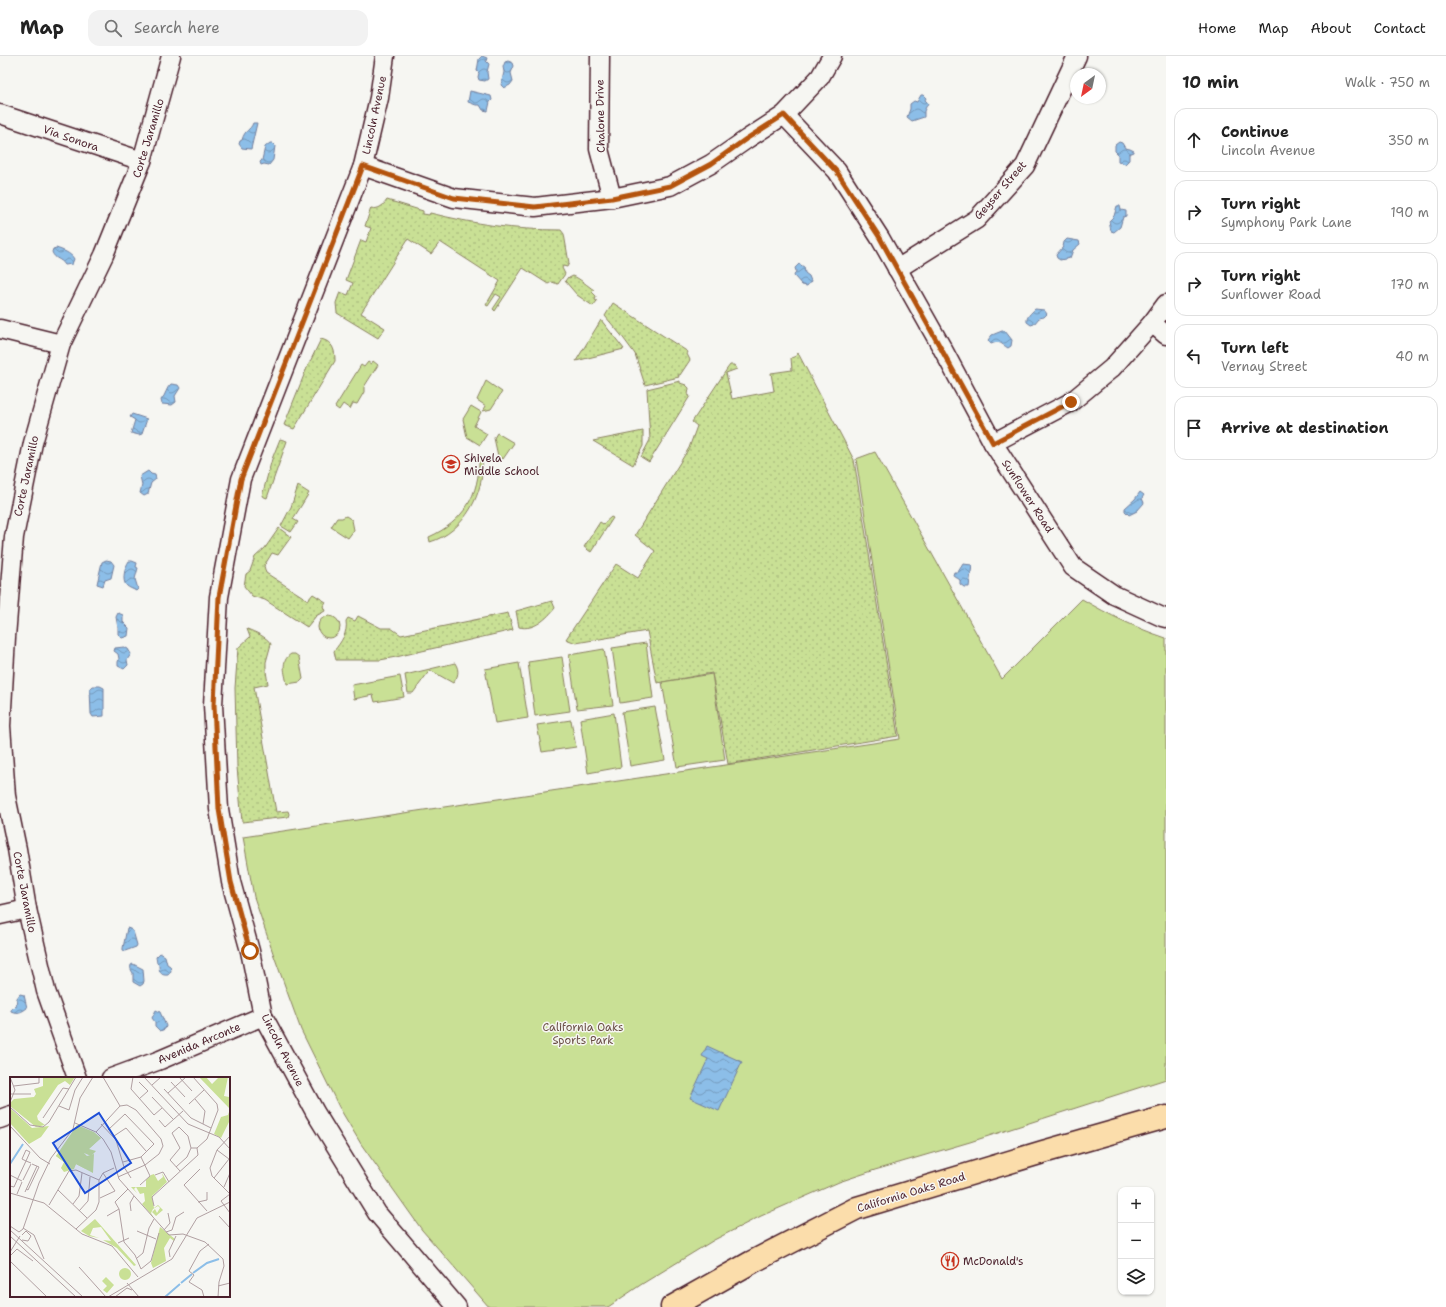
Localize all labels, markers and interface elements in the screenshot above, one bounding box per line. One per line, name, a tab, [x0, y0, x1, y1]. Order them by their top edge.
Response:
search box	[88, 10, 368, 46]
text: Map	[20, 15, 64, 40]
icon: search	[102, 17, 124, 39]
text: Search here	[134, 18, 220, 38]
text: Home	[1198, 19, 1237, 37]
text: Map	[1259, 19, 1289, 37]
text: About	[1311, 19, 1352, 37]
text: Contact	[1374, 19, 1426, 37]
north arrow	[1070, 68, 1106, 104]
text: 10 min	[1182, 71, 1239, 93]
street label: Lincoln Avenue	[359, 74, 390, 156]
text: Walk · 750 m	[1345, 74, 1430, 91]
street label: Chalone Drive	[592, 79, 609, 153]
street label: Corte Jaramillo	[129, 96, 168, 180]
street label: Via Sonora	[41, 122, 101, 155]
text: Continue	[1221, 122, 1289, 142]
icon: ahead	[1183, 129, 1205, 151]
text: 350 m	[1388, 132, 1429, 149]
text: Lincoln Avenue	[1221, 142, 1315, 159]
street label: Geyser Street	[971, 158, 1030, 223]
text: Turn right	[1221, 194, 1301, 214]
icon: right	[1183, 201, 1205, 223]
text: 190 m	[1390, 204, 1429, 221]
text: Symphony Park Lane	[1221, 214, 1352, 231]
text: Turn right	[1221, 266, 1301, 286]
icon: right	[1183, 273, 1205, 295]
text: 170 m	[1391, 276, 1429, 293]
text: Sunflower Road	[1221, 286, 1321, 303]
text: Turn left	[1221, 338, 1289, 358]
icon: left	[1183, 345, 1205, 367]
text: 40 m	[1395, 348, 1429, 365]
text: Vernay Street	[1221, 358, 1307, 375]
route end	[1062, 393, 1080, 411]
icon: arrive	[1183, 417, 1205, 439]
text: Arrive at destination	[1221, 418, 1389, 438]
street label: Corte Jaramillo	[11, 434, 42, 518]
place label: Shivela Middle School	[464, 451, 540, 479]
school or university icon: Shivela Middle School	[441, 454, 461, 474]
street label: Sunflower Road	[998, 457, 1057, 536]
street label: Corte Jaramillo	[9, 850, 40, 934]
route start	[241, 942, 259, 960]
street label: Lincoln Avenue	[258, 1011, 307, 1089]
street label: Avenida Arconte	[156, 1019, 243, 1068]
park label: California Oaks Sports Park	[542, 1020, 624, 1048]
inset map	[10, 1077, 230, 1297]
street label: California Oaks Road	[855, 1169, 967, 1216]
map controls	[1118, 1187, 1154, 1295]
button: +	[1118, 1187, 1154, 1223]
button: −	[1118, 1223, 1154, 1259]
restaurant icon: McDonald's	[940, 1251, 960, 1271]
place label: McDonald's	[963, 1254, 1023, 1269]
button: layers	[1118, 1259, 1154, 1295]

